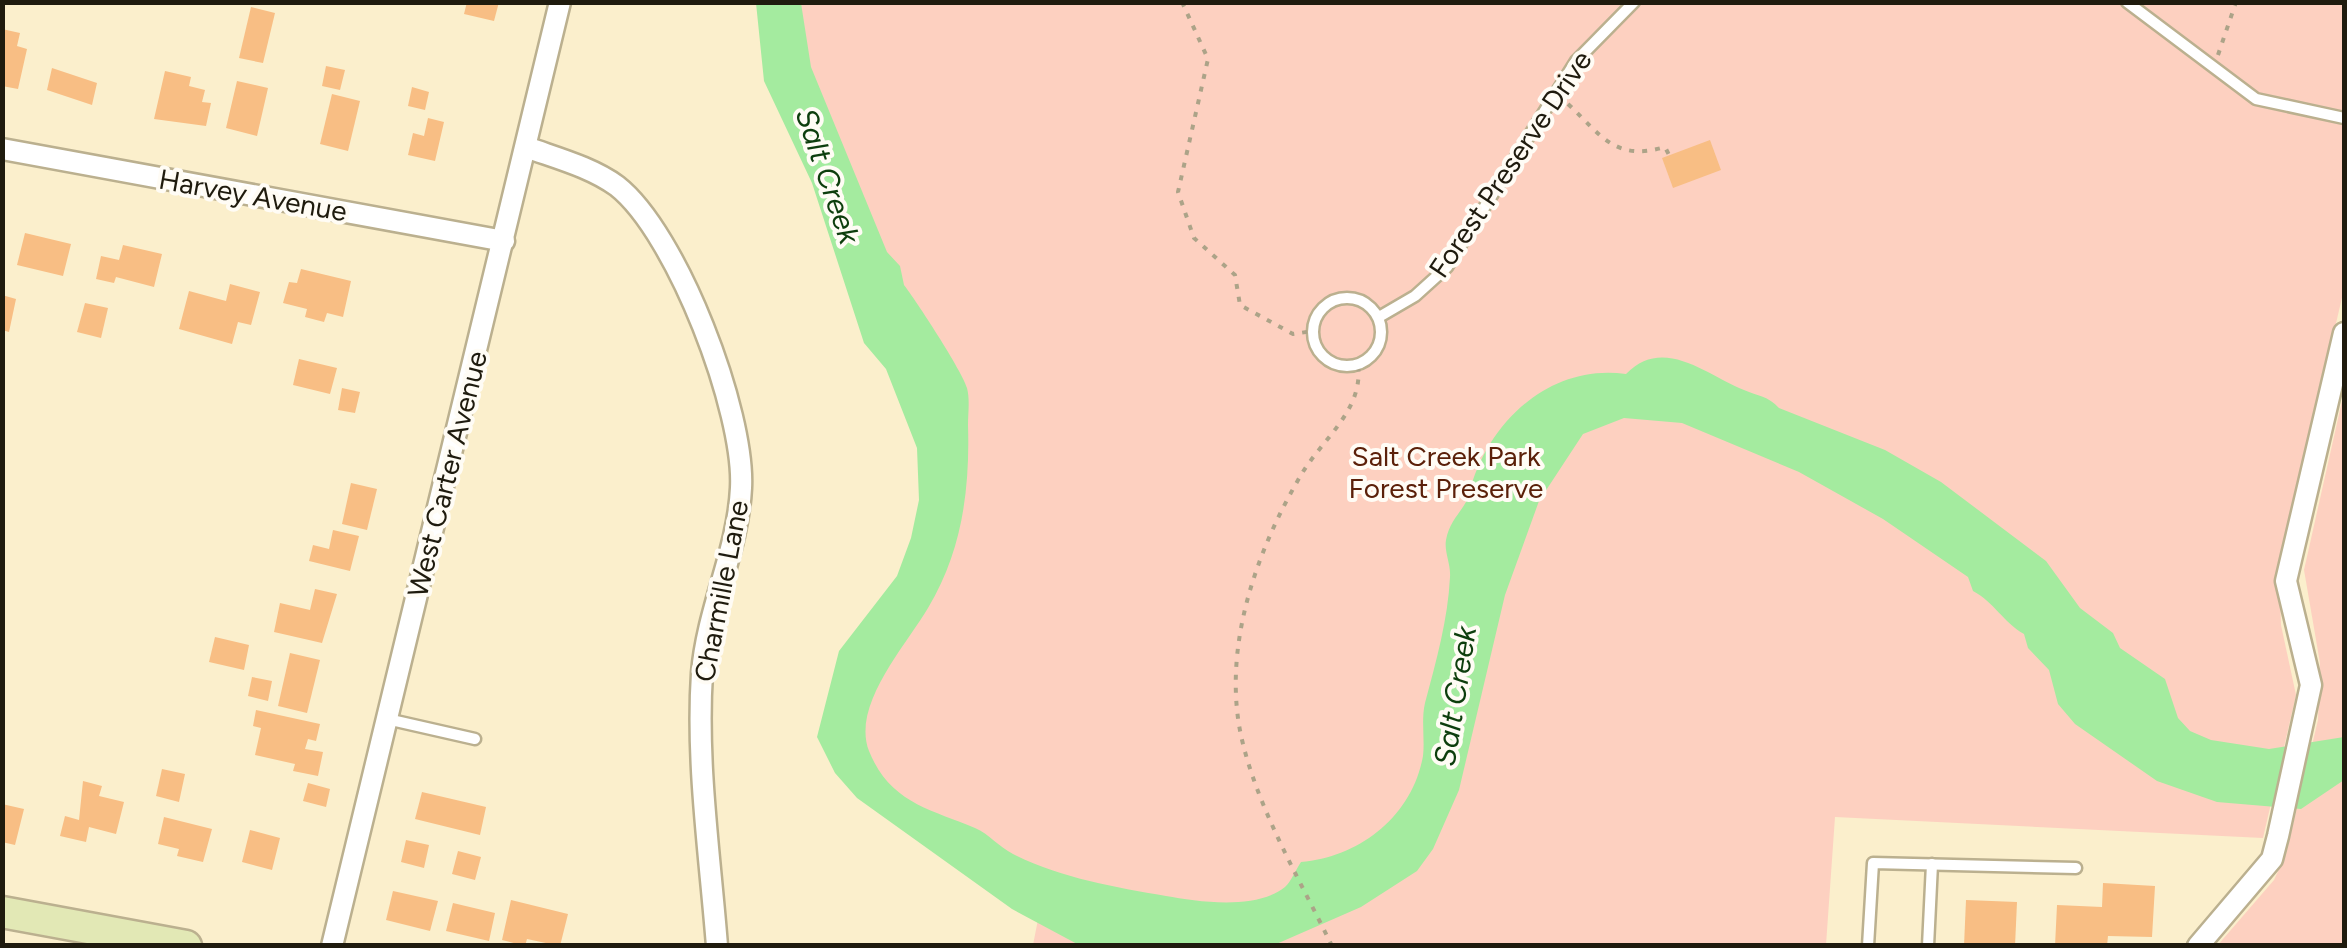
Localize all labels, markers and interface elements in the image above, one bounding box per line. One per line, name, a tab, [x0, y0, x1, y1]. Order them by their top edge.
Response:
street label: Forest Preserve Drive	[1421, 44, 1599, 284]
water label: Salt Creek	[788, 103, 869, 250]
street label: Harvey Avenue	[156, 162, 350, 228]
street label: West Carter Avenue	[400, 347, 494, 601]
park label: Salt Creek Park Forest Preserve	[1349, 439, 1543, 505]
street label: Charmille Lane	[687, 497, 755, 685]
water label: Salt Creek	[1426, 622, 1485, 769]

